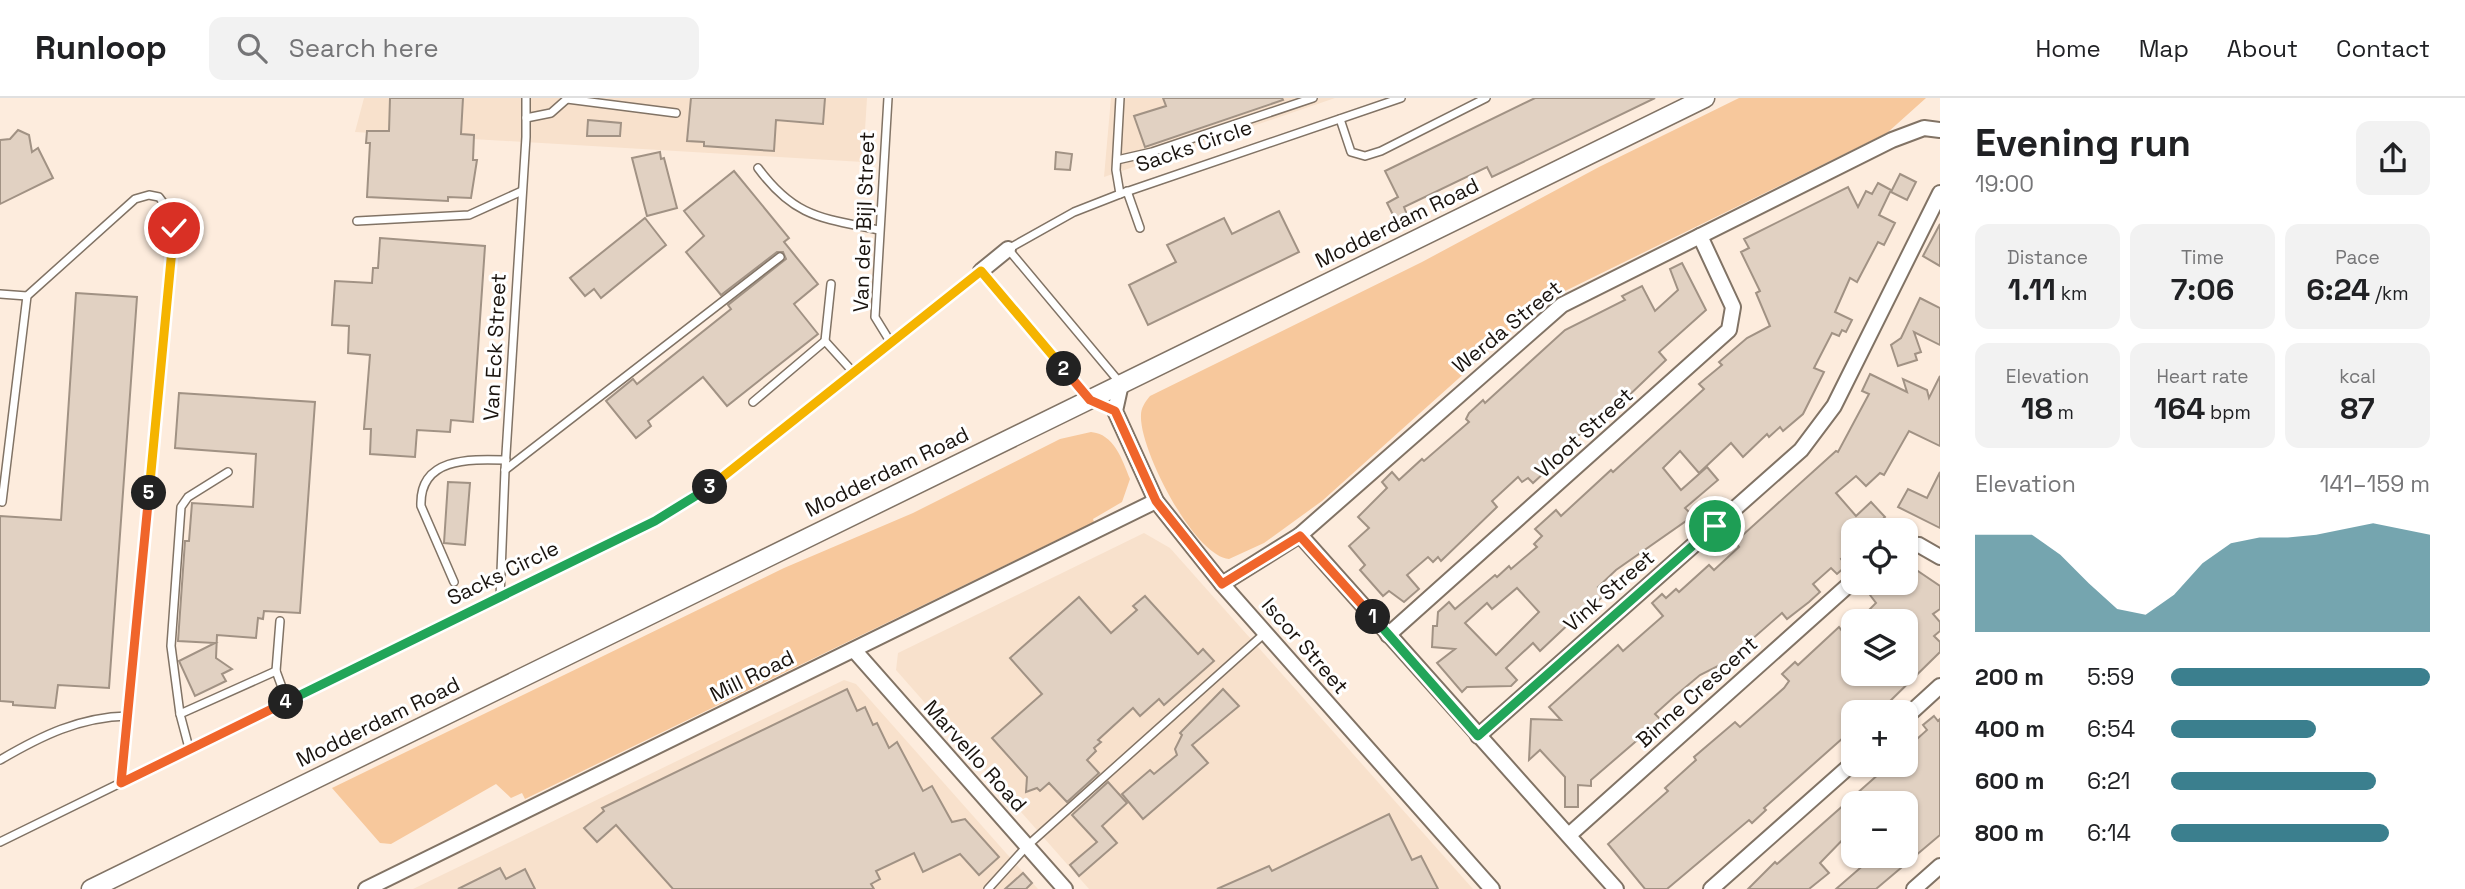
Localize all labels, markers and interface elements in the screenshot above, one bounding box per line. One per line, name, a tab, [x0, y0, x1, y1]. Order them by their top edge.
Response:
search box	[209, 17, 699, 80]
text: Runloop	[35, 27, 167, 69]
icon: search	[233, 29, 271, 67]
text: Search here	[289, 31, 439, 65]
text: Home	[2035, 33, 2101, 64]
text: Map	[2139, 33, 2189, 64]
text: About	[2227, 33, 2298, 64]
text: Contact	[2336, 33, 2430, 64]
street label: Sacks Circle	[1132, 113, 1255, 178]
text: Evening run	[1975, 119, 2191, 167]
button: share	[2356, 121, 2430, 195]
street label: Van der Bijl Street	[847, 131, 880, 313]
text: 19:00	[1975, 169, 2034, 199]
street label: Modderdam Road	[1311, 171, 1483, 274]
pin	[144, 198, 204, 258]
icon: check	[155, 209, 193, 247]
text: Distance	[2007, 245, 2088, 270]
text: Time	[2181, 245, 2224, 270]
text: Pace	[2335, 245, 2380, 270]
text: 1.11	[2008, 270, 2056, 309]
text: 7:06	[2171, 270, 2234, 309]
text: 6:24	[2306, 270, 2370, 309]
street label: Van Eck Street	[477, 272, 512, 422]
street label: Werda Street	[1446, 274, 1567, 379]
text: km	[2056, 281, 2087, 306]
text: /km	[2370, 281, 2409, 306]
pin: 2	[1046, 352, 1082, 386]
text: 2	[1058, 356, 1069, 381]
text: Elevation	[2006, 364, 2089, 389]
text: Heart rate	[2156, 364, 2249, 389]
text: kcal	[2339, 364, 2376, 389]
street label: Vloot Street	[1529, 381, 1638, 484]
text: 18	[2021, 389, 2053, 428]
text: 164	[2154, 389, 2205, 428]
text: 87	[2340, 389, 2375, 428]
text: m	[2053, 400, 2074, 425]
text: bpm	[2205, 400, 2251, 425]
street label: Modderdam Road	[801, 420, 973, 523]
text: Elevation	[1975, 469, 2076, 499]
text: 141–159 m	[2320, 469, 2430, 499]
pin: 3	[692, 470, 728, 504]
text: 3	[704, 474, 715, 499]
pin: 5	[132, 476, 166, 510]
text: 5	[143, 480, 154, 505]
pin	[1685, 496, 1745, 556]
icon: arrive	[1696, 507, 1734, 545]
map controls	[1841, 518, 1918, 868]
button: locate	[1841, 518, 1918, 595]
street label: Sacks Circle	[442, 534, 563, 611]
street label: Vink Street	[1558, 544, 1660, 638]
street label: Iscor Street	[1256, 592, 1355, 700]
pin: 1	[1356, 600, 1390, 634]
text: 1	[1368, 604, 1377, 629]
button: layers	[1841, 609, 1918, 686]
street label: Binne Crescent	[1630, 630, 1763, 753]
street label: Mill Road	[705, 644, 798, 708]
text: 200 m	[1975, 662, 2044, 692]
text: 5:59	[2087, 662, 2134, 692]
street label: Modderdam Road	[292, 670, 464, 773]
pin: 4	[268, 684, 304, 720]
text: 4	[279, 689, 292, 714]
street label: Marvello Road	[918, 694, 1033, 817]
button: +	[1841, 700, 1918, 777]
text: 400 m	[1975, 714, 2045, 744]
text: 6:54	[2087, 714, 2135, 744]
text: 600 m	[1975, 766, 2045, 796]
text: 6:21	[2087, 766, 2130, 796]
button: −	[1841, 791, 1918, 868]
text: 800 m	[1975, 818, 2044, 848]
text: 6:14	[2087, 818, 2131, 848]

